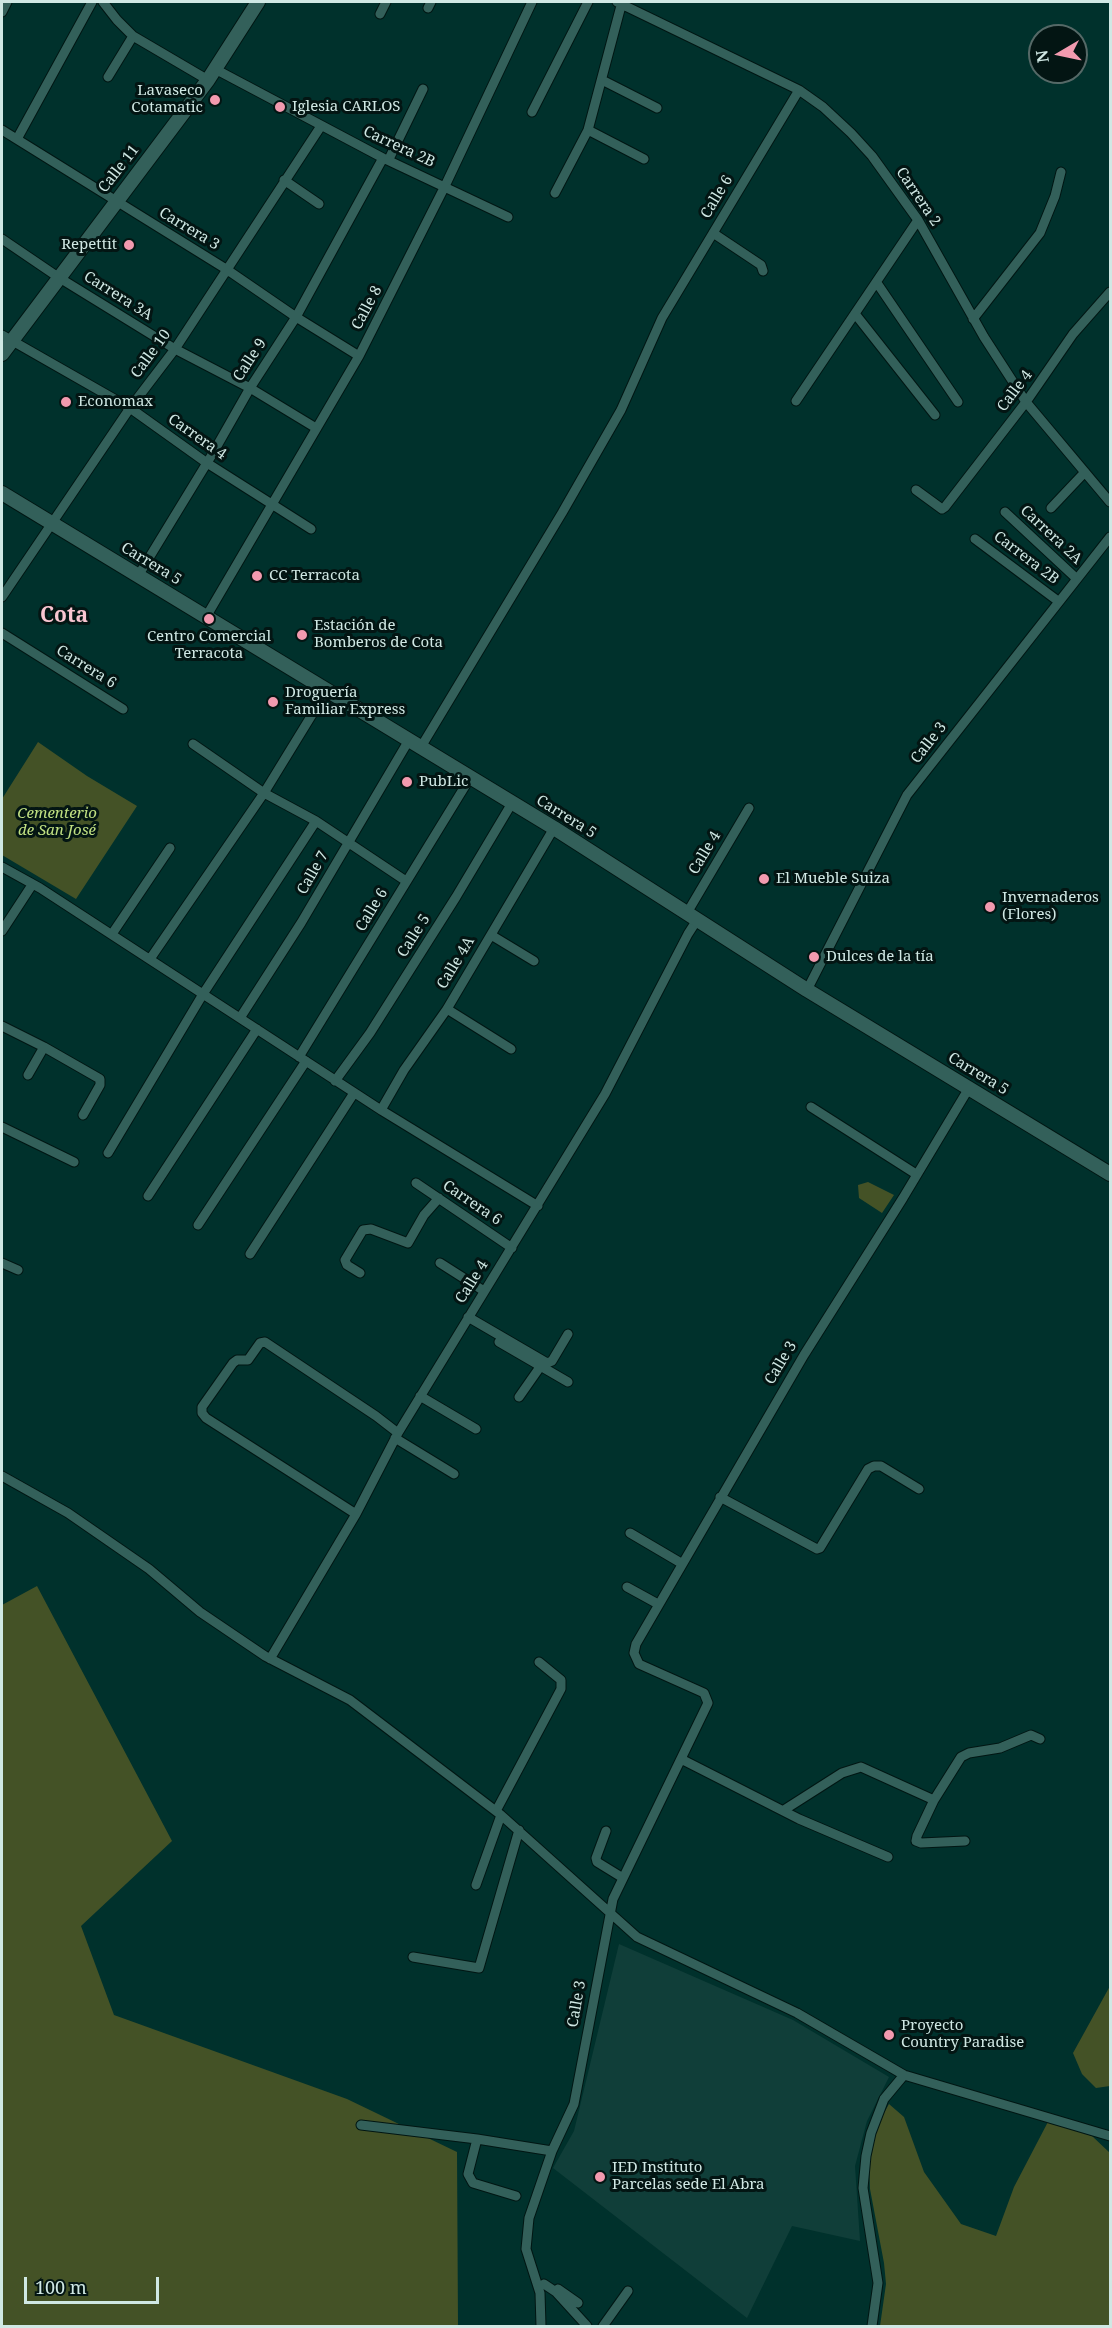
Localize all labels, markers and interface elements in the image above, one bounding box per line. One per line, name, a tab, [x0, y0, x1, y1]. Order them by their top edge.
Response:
north arrow	[1028, 24, 1088, 84]
text: N	[1030, 49, 1054, 64]
place label: Lavaseco Cotamatic	[131, 82, 203, 117]
marker: Lavaseco Cotamatic	[208, 93, 222, 107]
place label: Iglesia CARLOS	[292, 98, 400, 116]
marker: Iglesia CARLOS	[273, 100, 287, 114]
street label: Carrera 2B	[360, 123, 438, 171]
street label: Calle 11	[95, 142, 143, 196]
street label: Carrera 2	[892, 164, 944, 230]
street label: Calle 6	[697, 172, 737, 222]
street label: Carrera 3	[156, 204, 222, 254]
place label: Repettit	[61, 236, 117, 254]
marker: Repettit	[122, 238, 136, 252]
street label: Carrera 3A	[80, 268, 156, 324]
street label: Calle 8	[348, 283, 386, 333]
street label: Calle 10	[127, 326, 175, 382]
street label: Calle 9	[230, 335, 270, 385]
street label: Calle 4	[994, 367, 1036, 415]
place label: Economax	[78, 393, 153, 411]
marker: Economax	[59, 395, 73, 409]
street label: Carrera 4	[164, 410, 230, 464]
street label: Carrera 2A	[1016, 502, 1086, 568]
street label: Carrera 2B	[990, 528, 1062, 588]
street label: Carrera 5	[118, 539, 184, 589]
place label: CC Terracota	[269, 567, 360, 585]
marker: CC Terracota	[250, 569, 264, 583]
district label: Cota	[40, 603, 88, 629]
marker: Centro Comercial Terracota	[202, 612, 216, 626]
place label: Estación de Bomberos de Cota	[314, 617, 443, 652]
place label: Centro Comercial Terracota	[147, 628, 271, 663]
marker: Estación de Bomberos de Cota	[295, 628, 309, 642]
street label: Carrera 6	[53, 642, 119, 692]
place label: Droguería Familiar Express	[285, 684, 405, 719]
marker: Droguería Familiar Express	[266, 695, 280, 709]
street label: Calle 3	[907, 719, 951, 767]
place label: PubLic	[419, 773, 468, 791]
marker: PubLic	[400, 775, 414, 789]
street label: Carrera 5	[533, 792, 599, 842]
park label: Cementerio de San José	[17, 805, 97, 840]
street label: Calle 4	[685, 828, 725, 878]
street label: Calle 7	[293, 848, 333, 898]
place label: El Mueble Suiza	[776, 870, 890, 888]
marker: El Mueble Suiza	[757, 872, 771, 886]
street label: Calle 6	[352, 885, 392, 935]
place label: Invernaderos (Flores)	[1002, 889, 1099, 924]
marker: Invernaderos (Flores)	[983, 900, 997, 914]
street label: Calle 5	[394, 911, 434, 961]
street label: Calle 4A	[433, 934, 479, 992]
place label: Dulces de la tía	[826, 948, 934, 966]
marker: Dulces de la tía	[807, 950, 821, 964]
street label: Carrera 5	[945, 1049, 1011, 1099]
street label: Carrera 6	[439, 1177, 505, 1229]
street label: Calle 4	[452, 1257, 492, 1307]
street label: Calle 3	[761, 1338, 801, 1388]
street label: Calle 3	[564, 1979, 590, 2029]
place label: Proyecto Country Paradise	[901, 2017, 1024, 2052]
marker: Proyecto Country Paradise	[882, 2028, 896, 2042]
place label: IED Instituto Parcelas sede El Abra	[612, 2159, 765, 2194]
marker: IED Instituto Parcelas sede El Abra	[593, 2170, 607, 2184]
scale bar	[27, 2265, 162, 2303]
text: 100 m	[35, 2275, 87, 2299]

